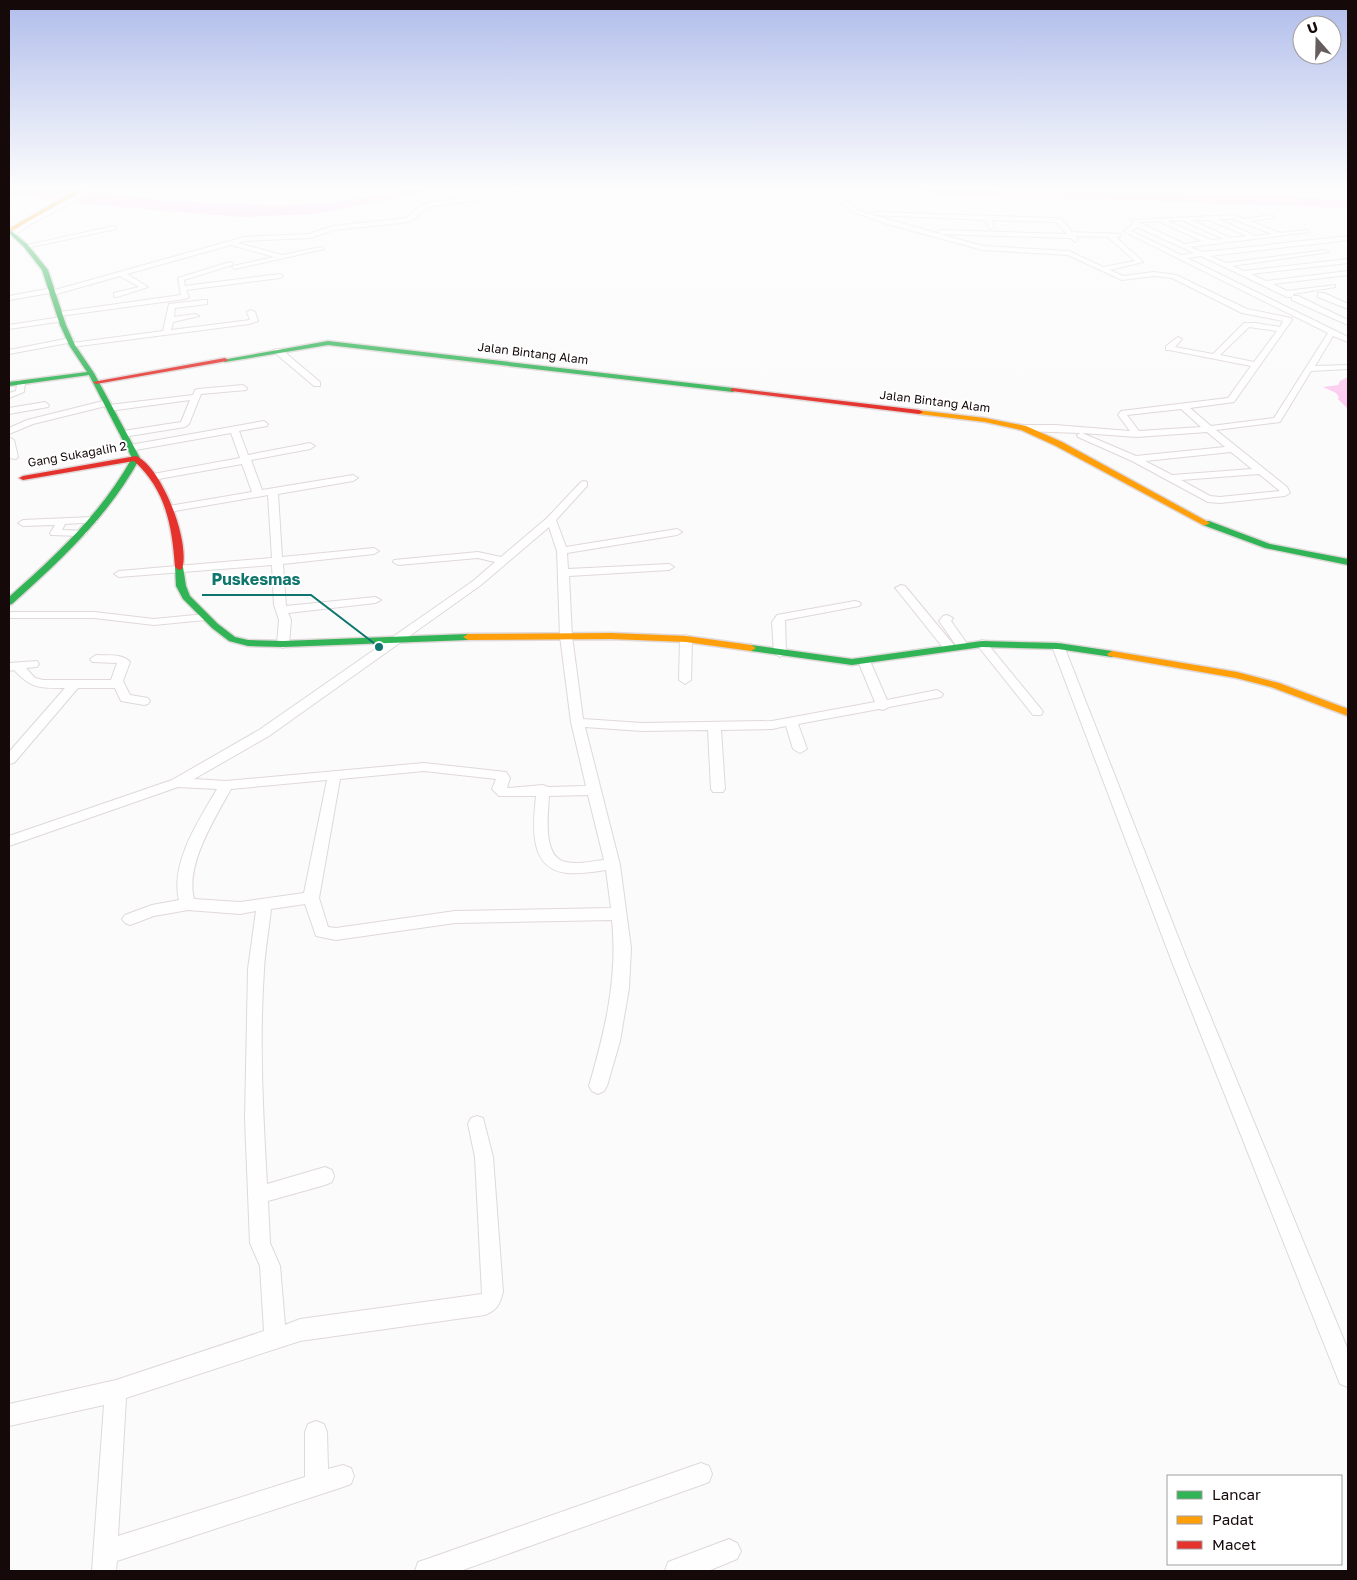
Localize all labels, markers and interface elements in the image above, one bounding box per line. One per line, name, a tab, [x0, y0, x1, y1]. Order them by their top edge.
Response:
north arrow	[1292, 15, 1342, 65]
text: U	[1305, 18, 1320, 37]
street label: Jalan Bintang Alam	[477, 339, 589, 367]
street label: Jalan Bintang Alam	[879, 387, 991, 415]
street label: Gang Sukagalih 2	[26, 438, 128, 470]
callout: Puskesmas	[202, 564, 311, 595]
text: Puskesmas	[212, 569, 300, 589]
legend	[1167, 1475, 1342, 1565]
text: Lancar	[1212, 1485, 1261, 1503]
text: Padat	[1212, 1510, 1254, 1528]
text: Macet	[1212, 1535, 1256, 1553]

